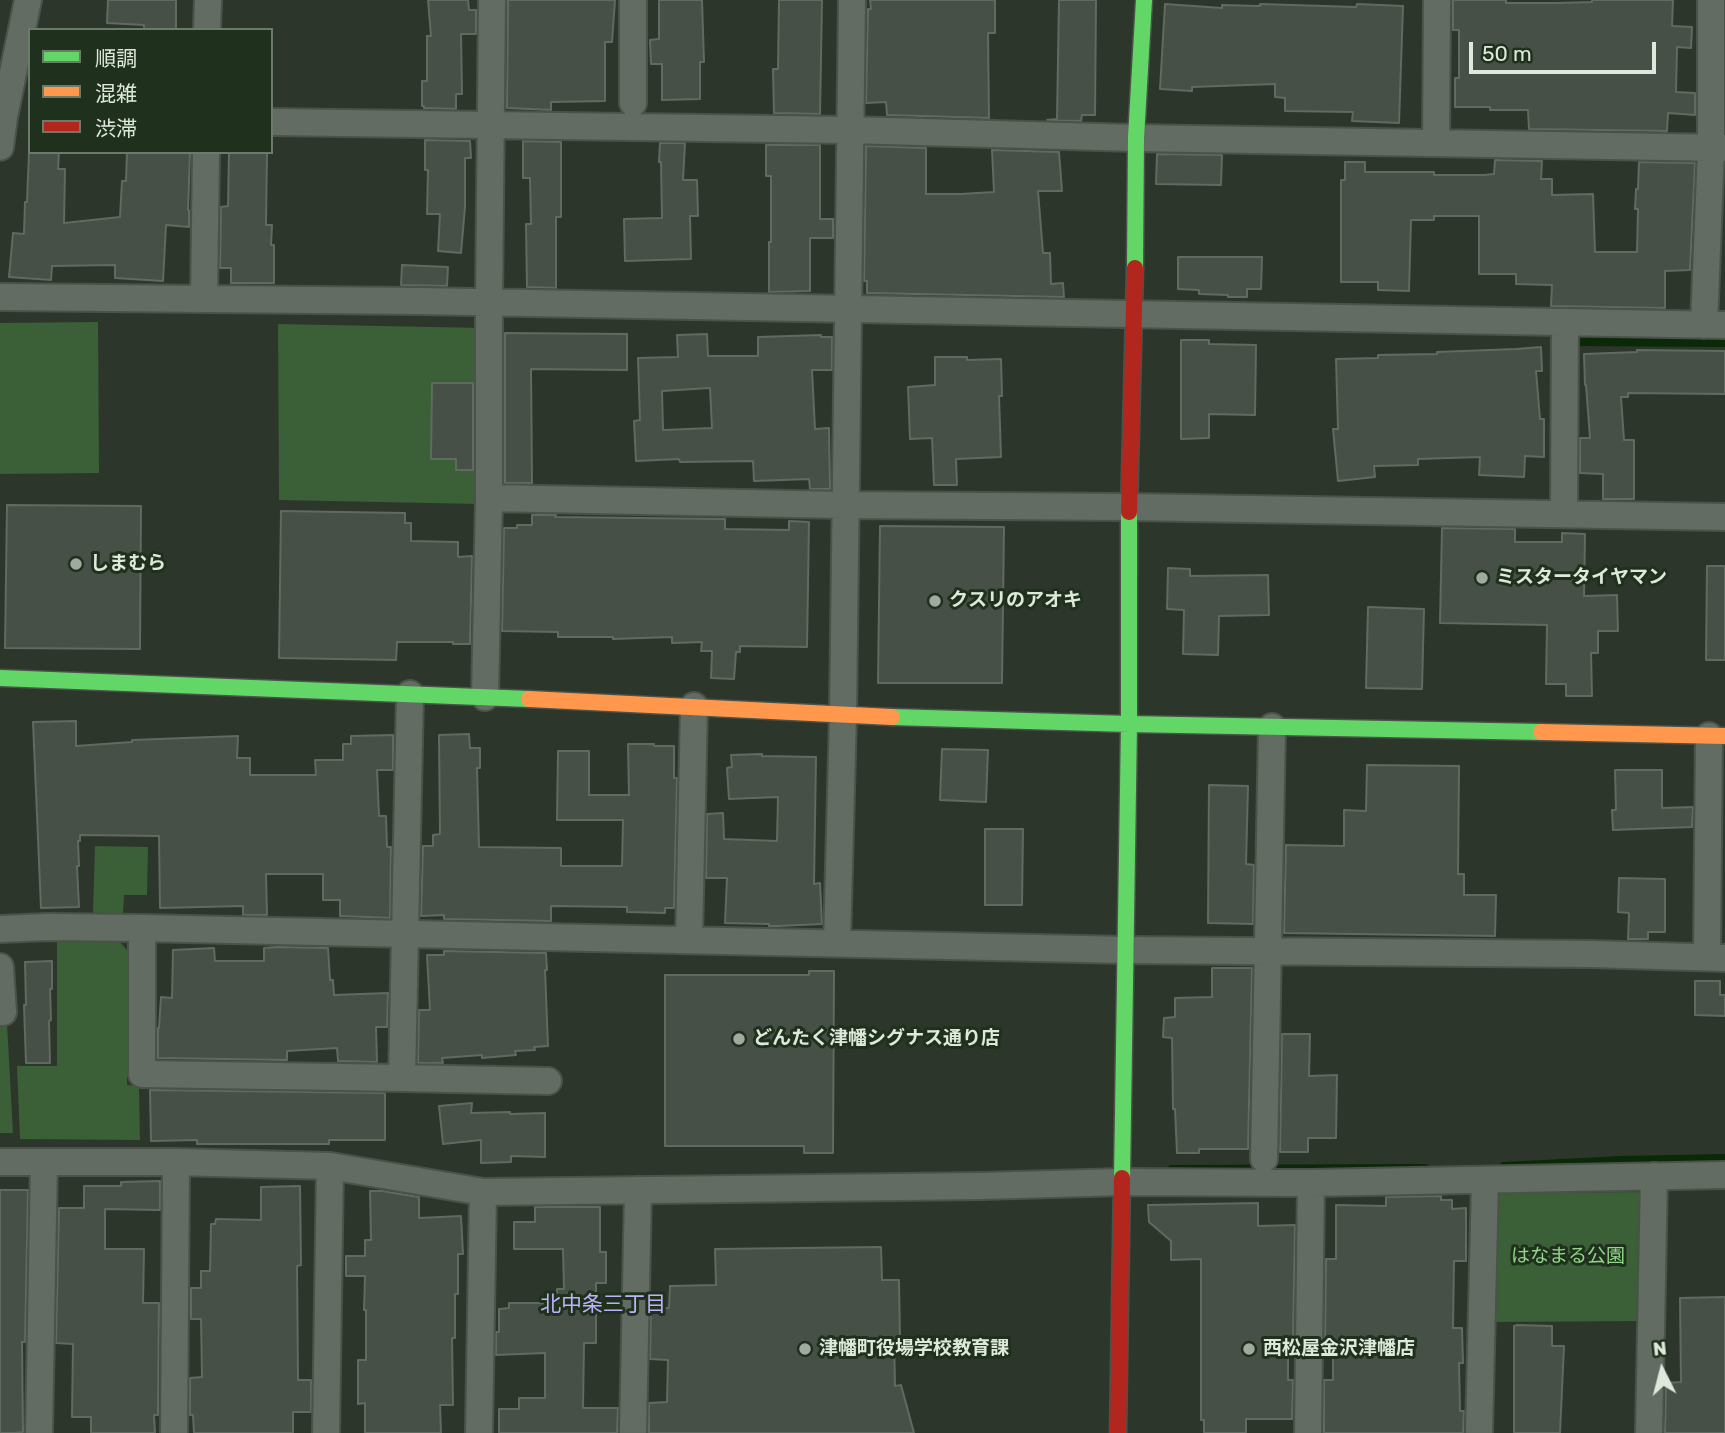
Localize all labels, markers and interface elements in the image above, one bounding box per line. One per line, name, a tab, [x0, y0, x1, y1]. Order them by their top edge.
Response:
legend	[28, 28, 273, 154]
scale bar	[1473, 28, 1660, 72]
text: 50 m	[1482, 41, 1532, 66]
text: 順調	[95, 46, 137, 71]
text: 混雑	[95, 81, 137, 106]
text: 渋滞	[95, 116, 137, 141]
place label: しまむら	[90, 553, 166, 575]
marker: しまむら	[68, 556, 84, 572]
place label: ミスタータイヤマン	[1496, 567, 1667, 589]
marker: ミスタータイヤマン	[1474, 570, 1490, 586]
place label: クスリのアオキ	[949, 590, 1082, 612]
marker: クスリのアオキ	[927, 593, 943, 609]
place label: どんたく津幡シグナス通り店	[753, 1028, 1000, 1050]
marker: どんたく津幡シグナス通り店	[731, 1031, 747, 1047]
park label: はなまる公園	[1511, 1246, 1625, 1268]
district label: 北中条三丁目	[540, 1292, 666, 1318]
north arrow	[1627, 1335, 1697, 1405]
text: N	[1652, 1336, 1668, 1361]
place label: 津幡町役場学校教育課	[819, 1338, 1009, 1360]
place label: 西松屋金沢津幡店	[1263, 1338, 1415, 1360]
marker: 津幡町役場学校教育課	[797, 1341, 813, 1357]
marker: 西松屋金沢津幡店	[1241, 1341, 1257, 1357]

